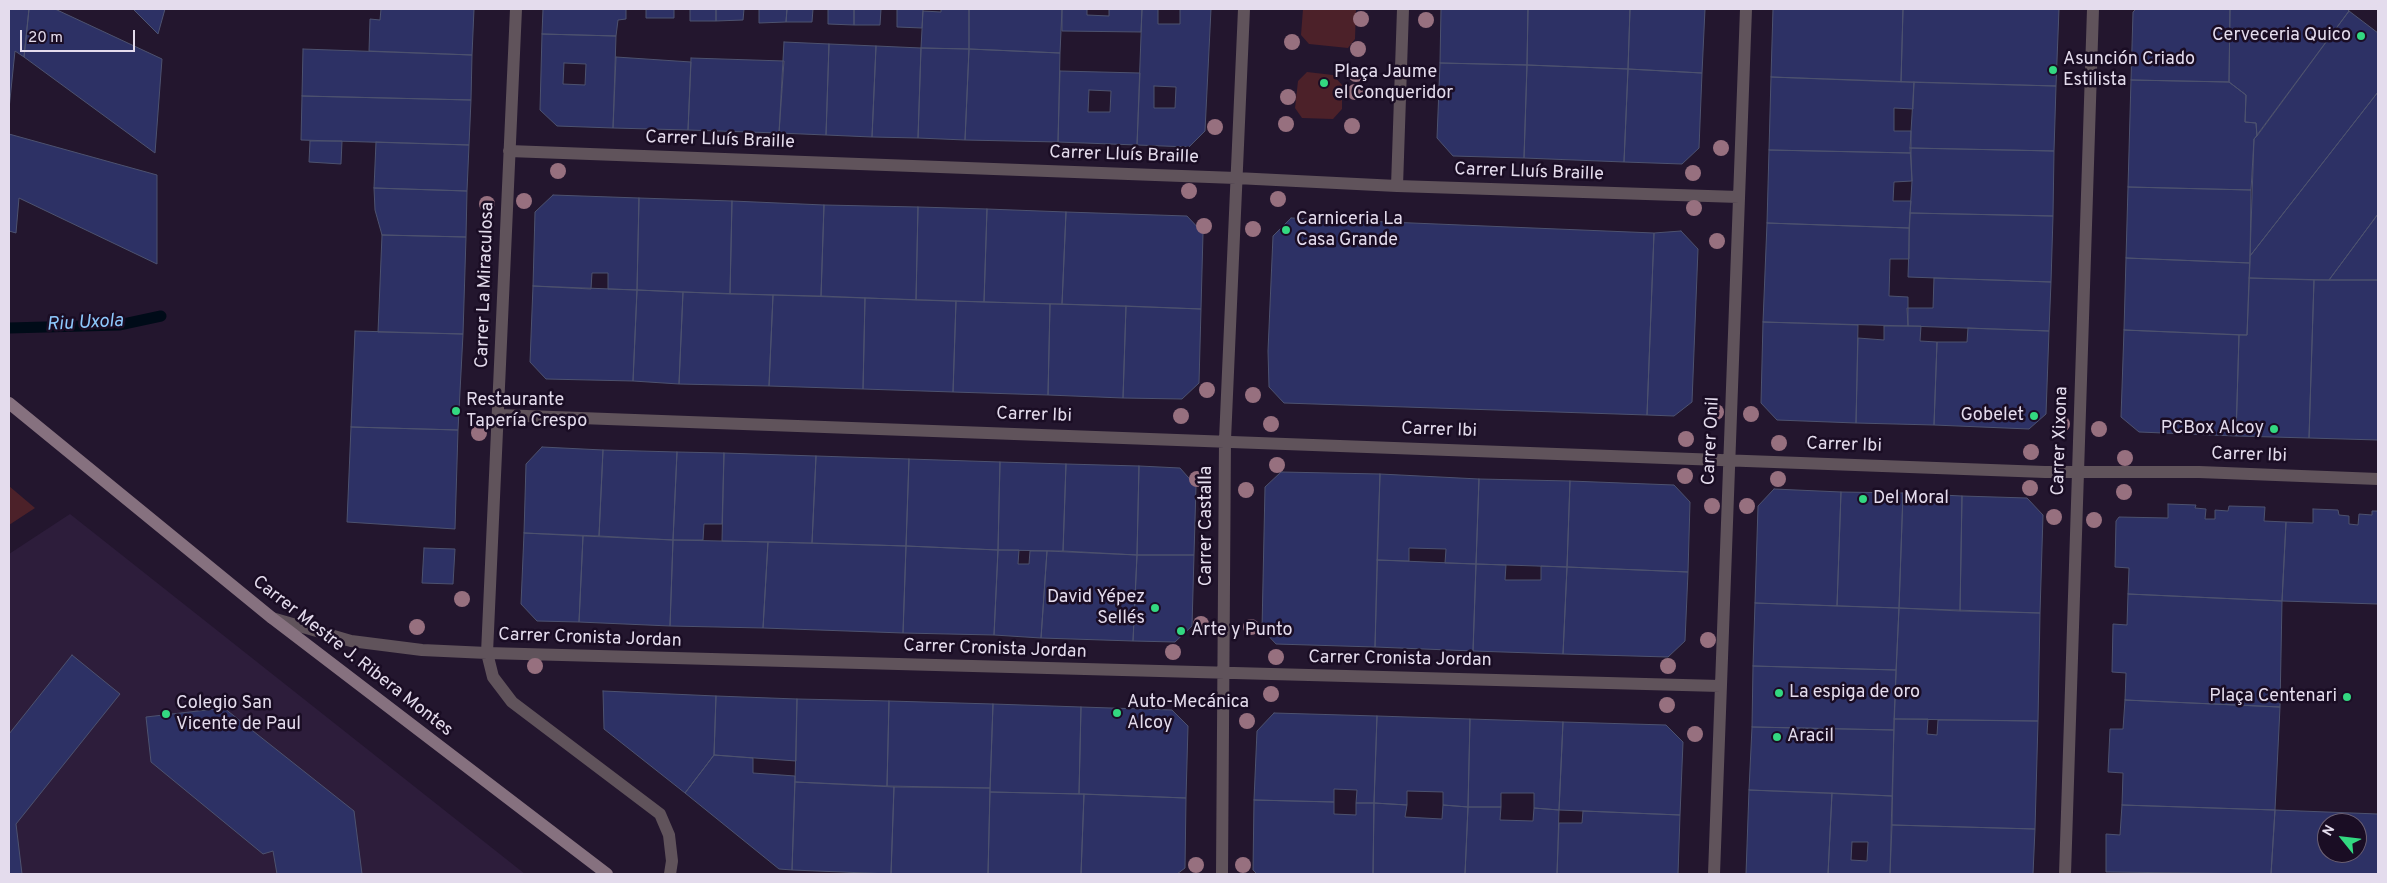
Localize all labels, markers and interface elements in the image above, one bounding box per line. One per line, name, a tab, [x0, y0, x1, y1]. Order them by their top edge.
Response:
scale bar	[22, 20, 138, 52]
place label: Cerveceria Quico	[2212, 25, 2351, 47]
text: 20 m	[28, 29, 63, 48]
marker: Cerveceria Quico	[2355, 30, 2367, 42]
place label: Asunción Criado Estilista	[2063, 49, 2195, 92]
place label: Plaça Jaume el Conqueridor	[1334, 62, 1453, 104]
marker: Asunción Criado Estilista	[2047, 64, 2059, 76]
marker: Plaça Jaume el Conqueridor	[1318, 77, 1330, 89]
street label: Carrer Lluís Braille	[645, 128, 795, 154]
street label: Carrer Lluís Braille	[1049, 143, 1199, 169]
street label: Carrer Lluís Braille	[1454, 160, 1604, 186]
street label: Carrer La Miraculosa	[472, 201, 500, 369]
place label: Carniceria La Casa Grande	[1296, 209, 1403, 252]
marker: Carniceria La Casa Grande	[1280, 224, 1292, 236]
water label: Riu Uxola	[46, 311, 124, 337]
street label: Carrer Xixona	[2048, 386, 2074, 496]
place label: Restaurante Tapería Crespo	[466, 390, 587, 432]
street label: Carrer Onil	[1699, 396, 1725, 486]
street label: Carrer Ibi	[996, 404, 1072, 428]
marker: Restaurante Tapería Crespo	[450, 405, 462, 417]
place label: Gobelet	[1960, 405, 2024, 427]
marker: Gobelet	[2028, 410, 2040, 422]
place label: PCBox Alcoy	[2161, 418, 2264, 440]
street label: Carrer Ibi	[1401, 419, 1477, 443]
marker: PCBox Alcoy	[2268, 423, 2280, 435]
street label: Carrer Ibi	[1806, 434, 1882, 458]
street label: Carrer Ibi	[2211, 444, 2287, 468]
street label: Carrer Castalla	[1196, 466, 1218, 586]
place label: Del Moral	[1873, 488, 1949, 510]
marker: Del Moral	[1857, 493, 1869, 505]
street label: Carrer Mestre J. Ribera Montes	[248, 572, 456, 742]
place label: David Yépez Sellés	[1047, 587, 1145, 630]
marker: David Yépez Sellés	[1149, 602, 1161, 614]
place label: Arte y Punto	[1191, 620, 1293, 642]
street label: Carrer Cronista Jordan	[498, 625, 682, 653]
marker: Arte y Punto	[1175, 625, 1187, 637]
street label: Carrer Cronista Jordan	[903, 636, 1087, 664]
street label: Carrer Cronista Jordan	[1308, 648, 1492, 672]
place label: La espiga de oro	[1789, 682, 1920, 704]
place label: Plaça Centenari	[2209, 686, 2337, 708]
marker: La espiga de oro	[1773, 687, 1785, 699]
marker: Plaça Centenari	[2341, 691, 2353, 703]
place label: Auto-Mecánica Alcoy	[1127, 692, 1249, 734]
place label: Colegio San Vicente de Paul	[176, 693, 301, 736]
marker: Auto-Mecánica Alcoy	[1111, 707, 1123, 719]
marker: Colegio San Vicente de Paul	[160, 708, 172, 720]
place label: Aracil	[1787, 726, 1834, 748]
marker: Aracil	[1771, 731, 1783, 743]
north arrow	[2317, 813, 2367, 863]
text: N	[2319, 822, 2339, 839]

